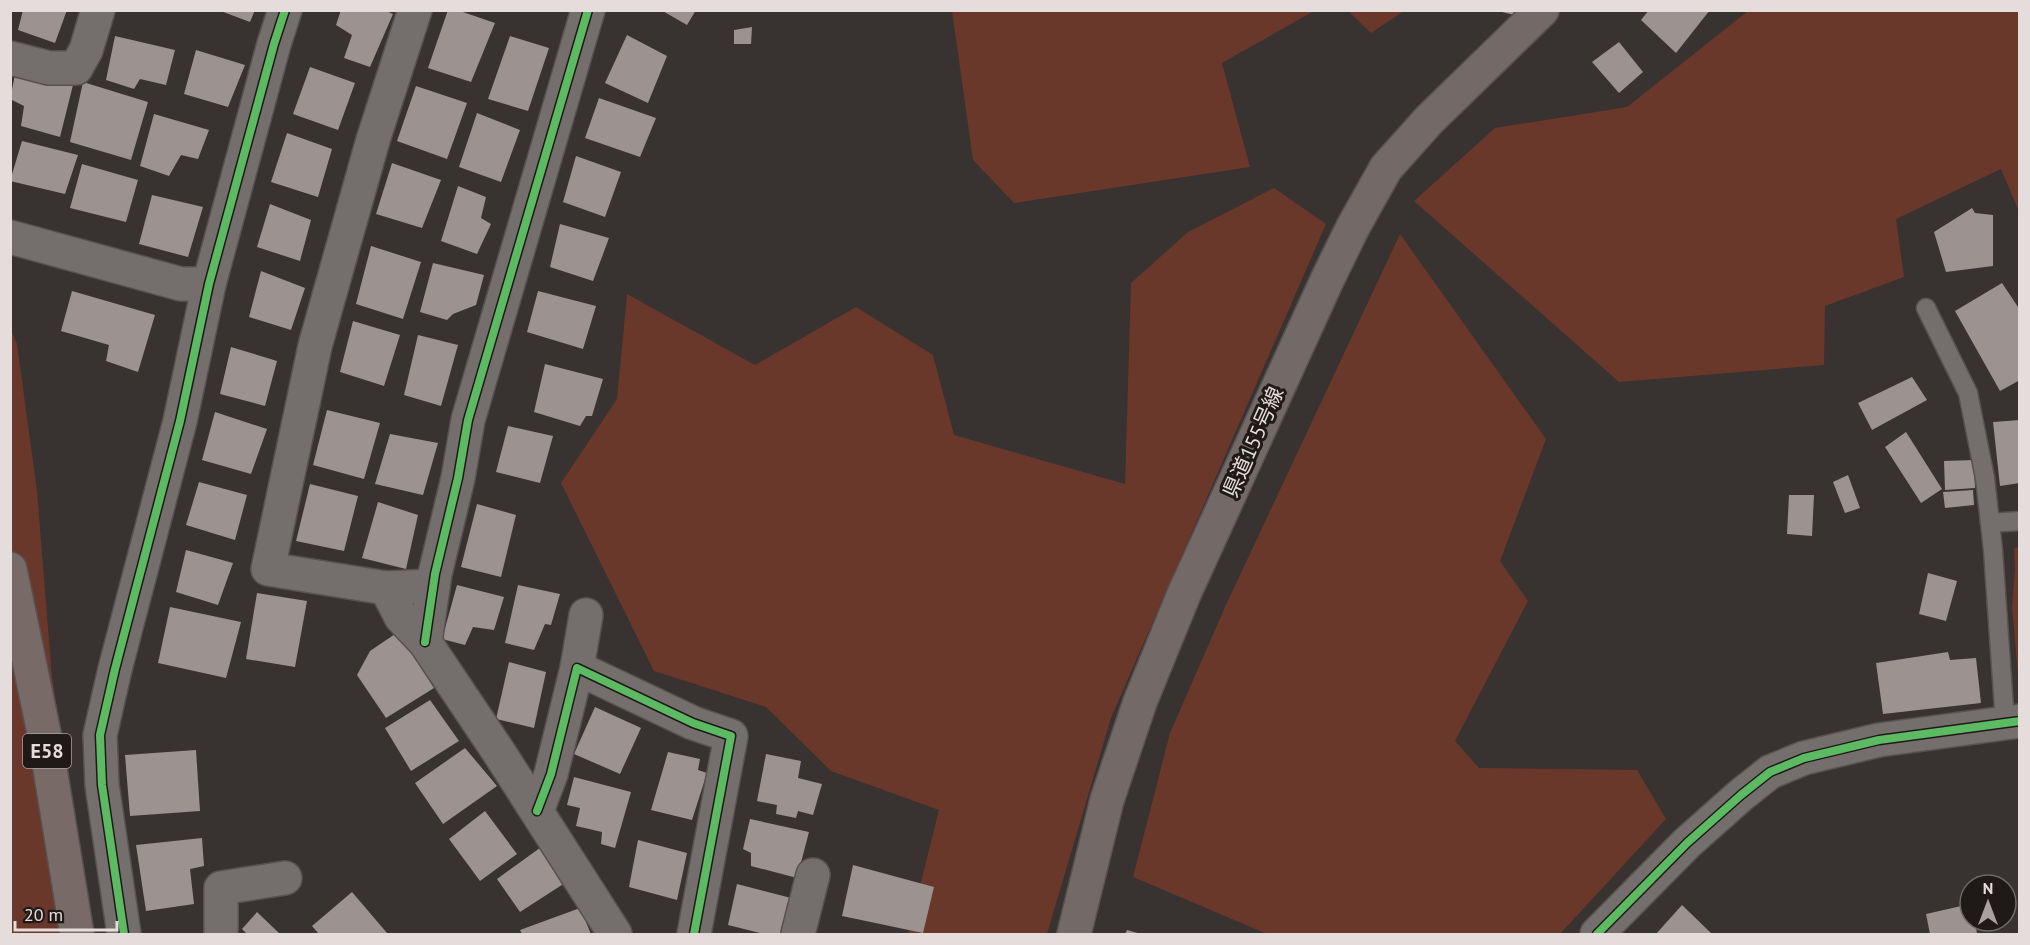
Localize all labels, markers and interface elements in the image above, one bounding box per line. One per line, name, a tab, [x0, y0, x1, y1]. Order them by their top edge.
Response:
street label: 県道155号線	[1217, 382, 1289, 502]
road number: E58	[23, 734, 71, 768]
north arrow	[1958, 873, 2018, 933]
text: N	[1983, 878, 1993, 898]
scale bar	[15, 894, 117, 932]
text: 20 m	[24, 903, 63, 926]

